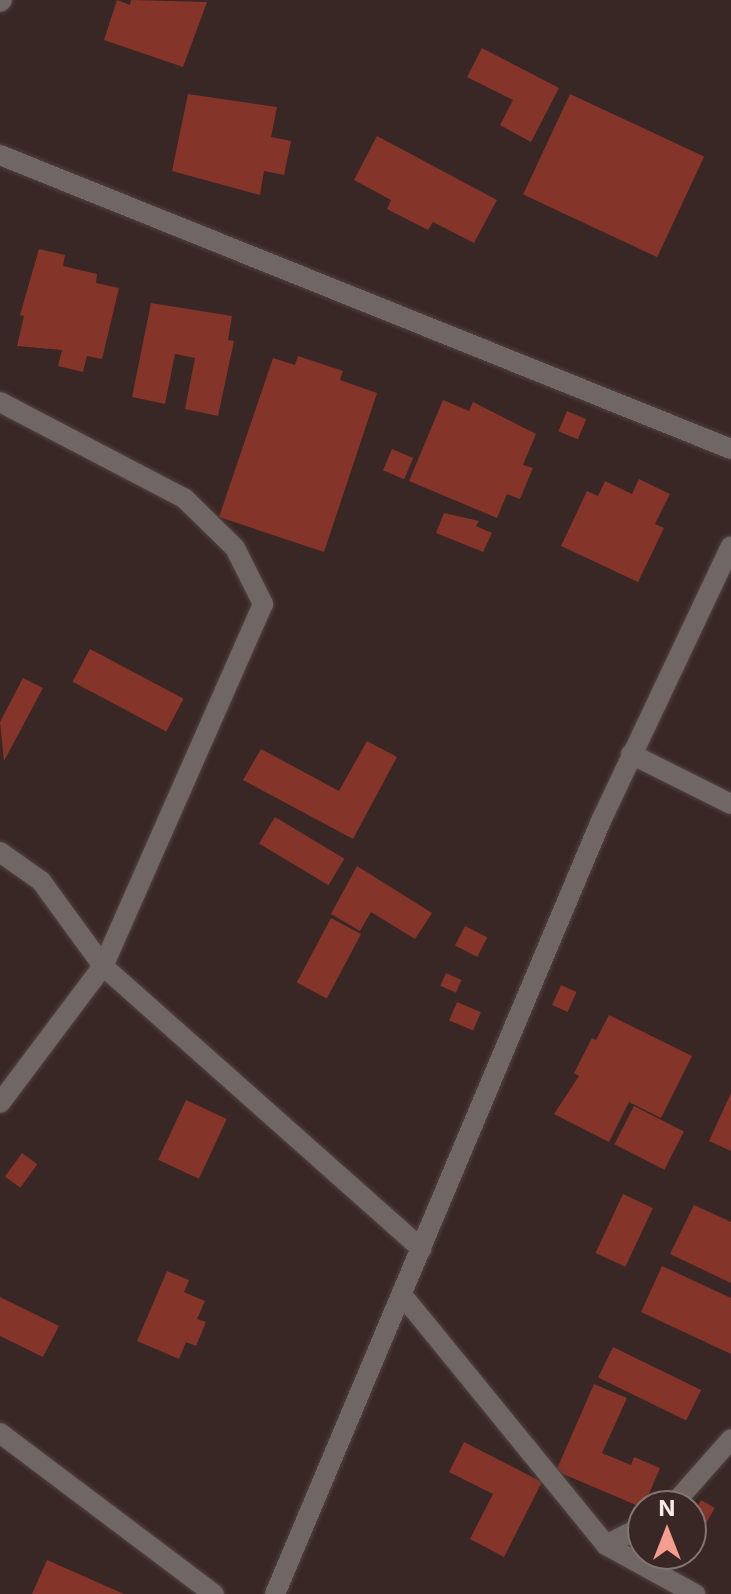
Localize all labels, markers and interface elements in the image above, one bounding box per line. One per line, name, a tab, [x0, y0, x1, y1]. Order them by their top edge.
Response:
north arrow	[627, 1490, 707, 1570]
text: N	[659, 1495, 675, 1521]

